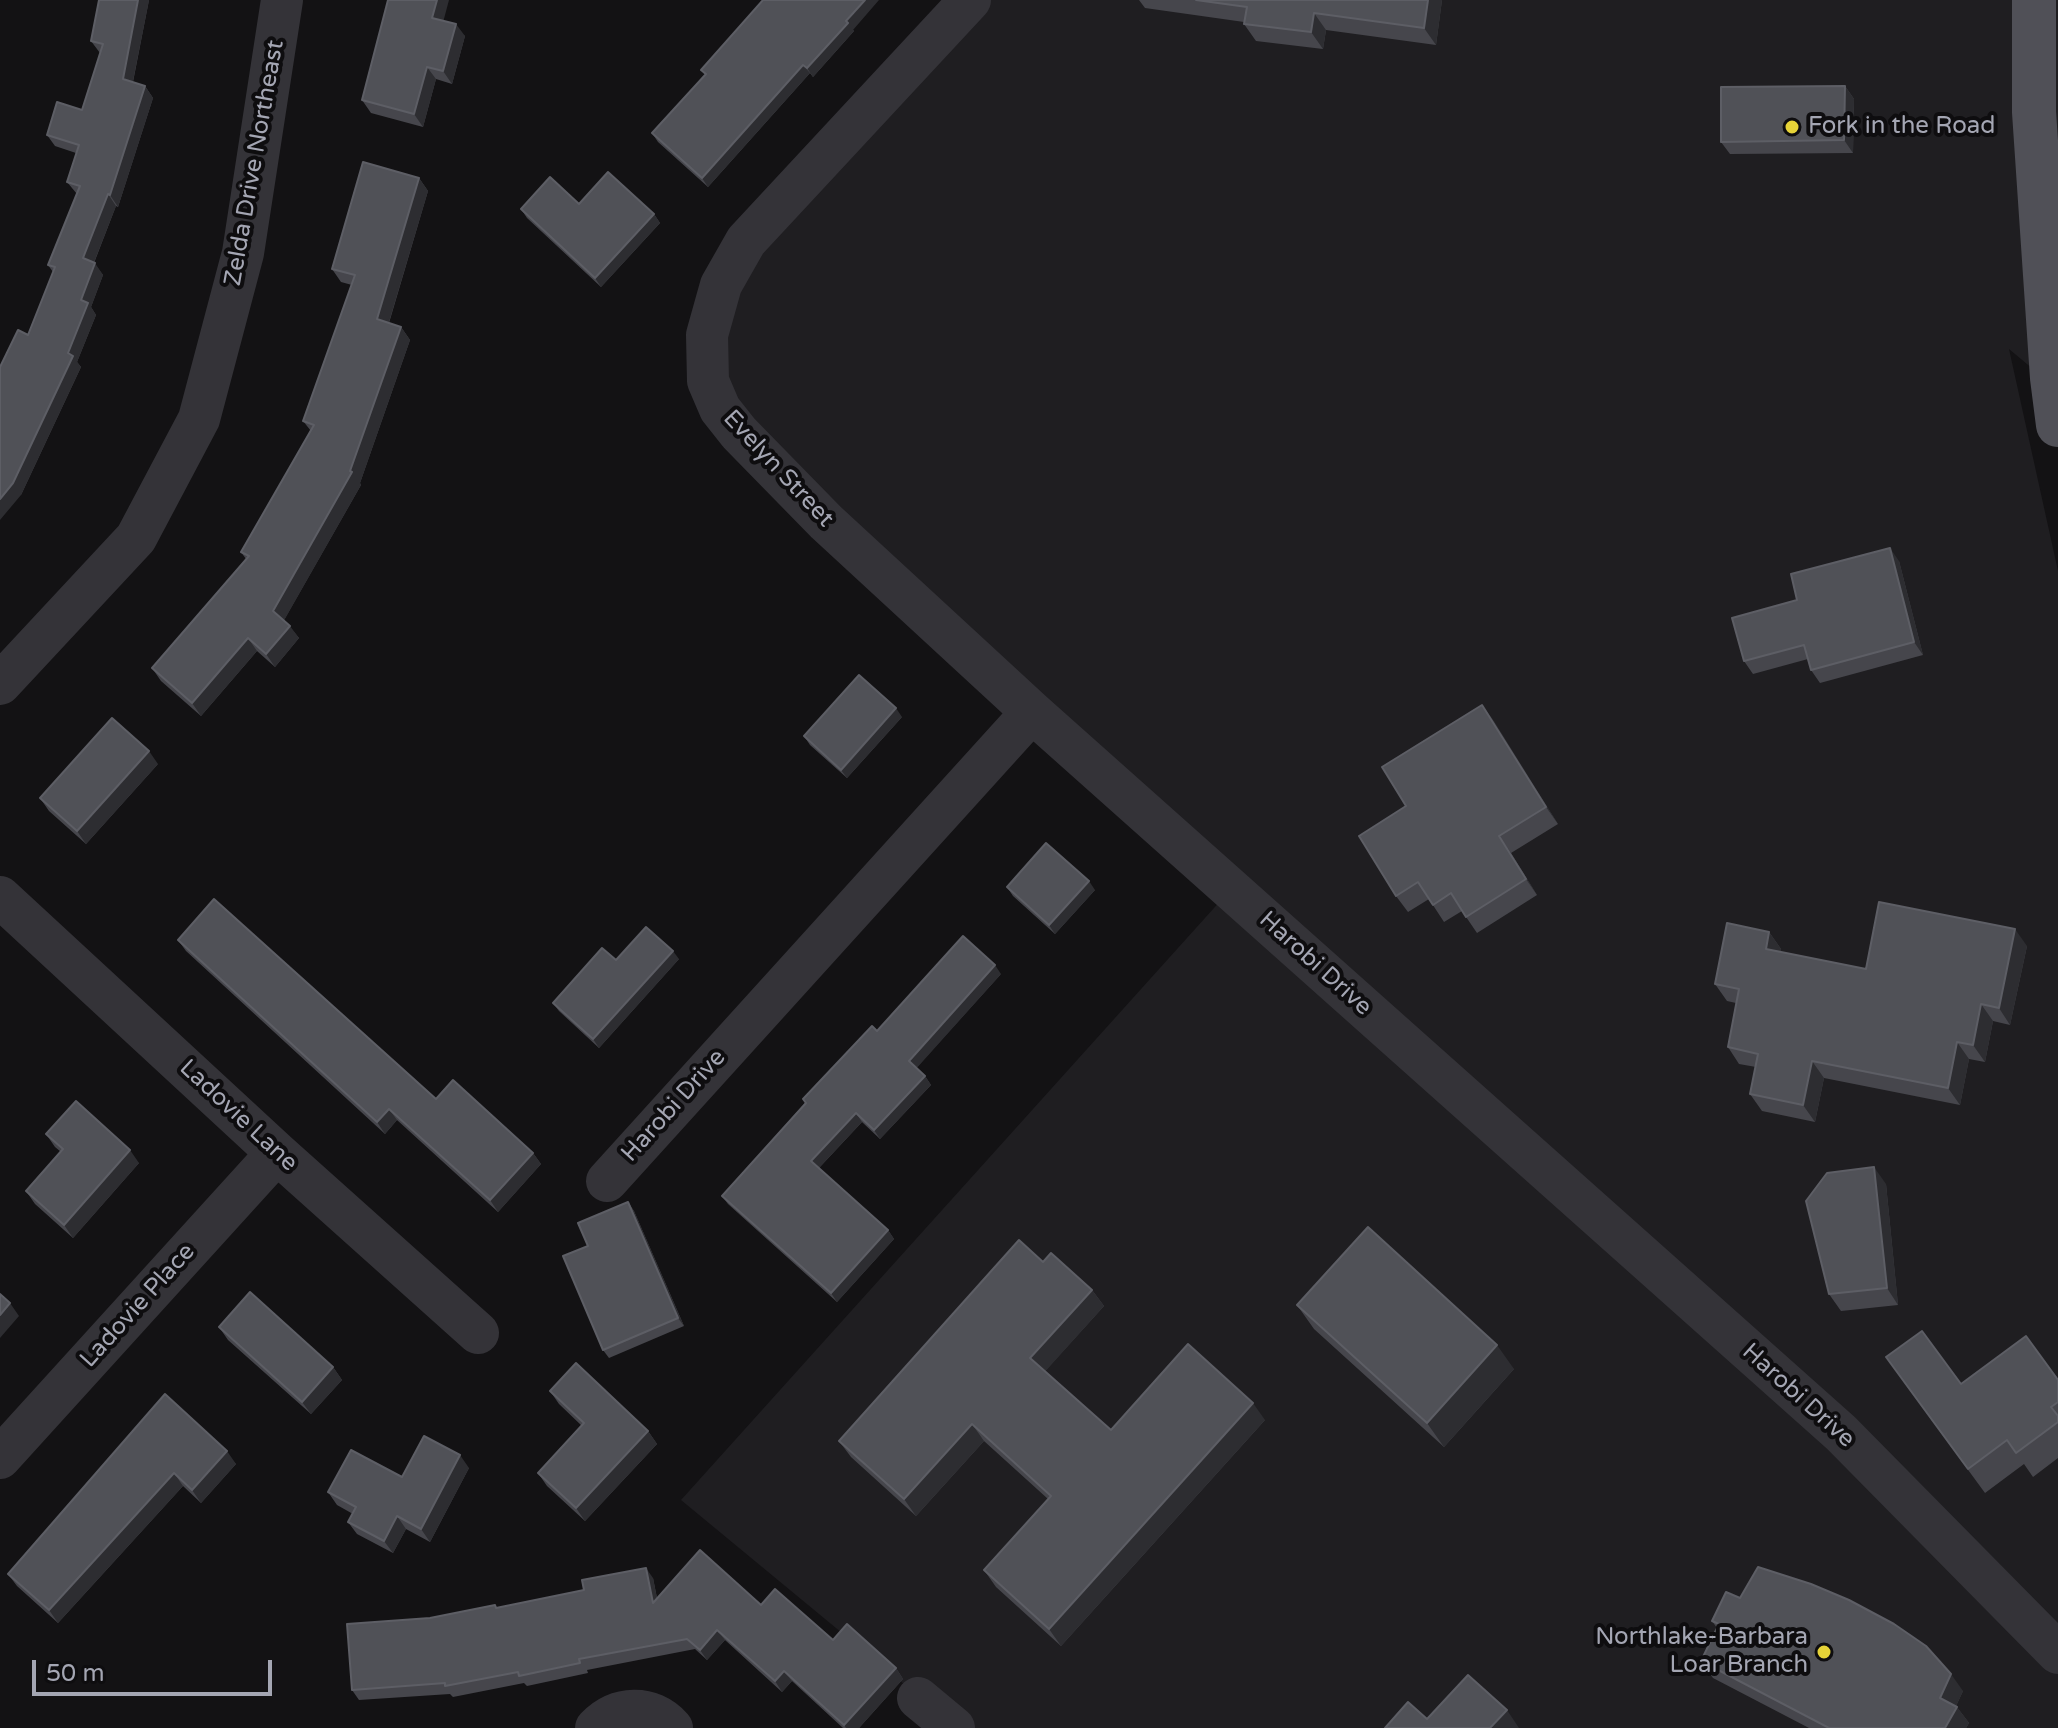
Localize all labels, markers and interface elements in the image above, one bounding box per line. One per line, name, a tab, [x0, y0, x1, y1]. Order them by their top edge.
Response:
street label: Zelda Drive Northeast	[219, 38, 291, 288]
place label: Fork in the Road	[1808, 113, 1995, 141]
marker: Fork in the Road	[1783, 118, 1801, 136]
street label: Evelyn Street	[717, 405, 839, 533]
street label: Harobi Drive	[1253, 906, 1377, 1022]
street label: Harobi Drive	[616, 1044, 732, 1168]
street label: Ladovie Lane	[173, 1054, 303, 1178]
street label: Ladovie Place	[75, 1238, 201, 1374]
street label: Harobi Drive	[1736, 1338, 1860, 1454]
place label: Northlake-Barbara Loar Branch	[1595, 1624, 1808, 1680]
marker: Northlake-Barbara Loar Branch	[1815, 1643, 1833, 1661]
scale bar	[36, 1644, 276, 1694]
text: 50 m	[46, 1659, 104, 1688]

